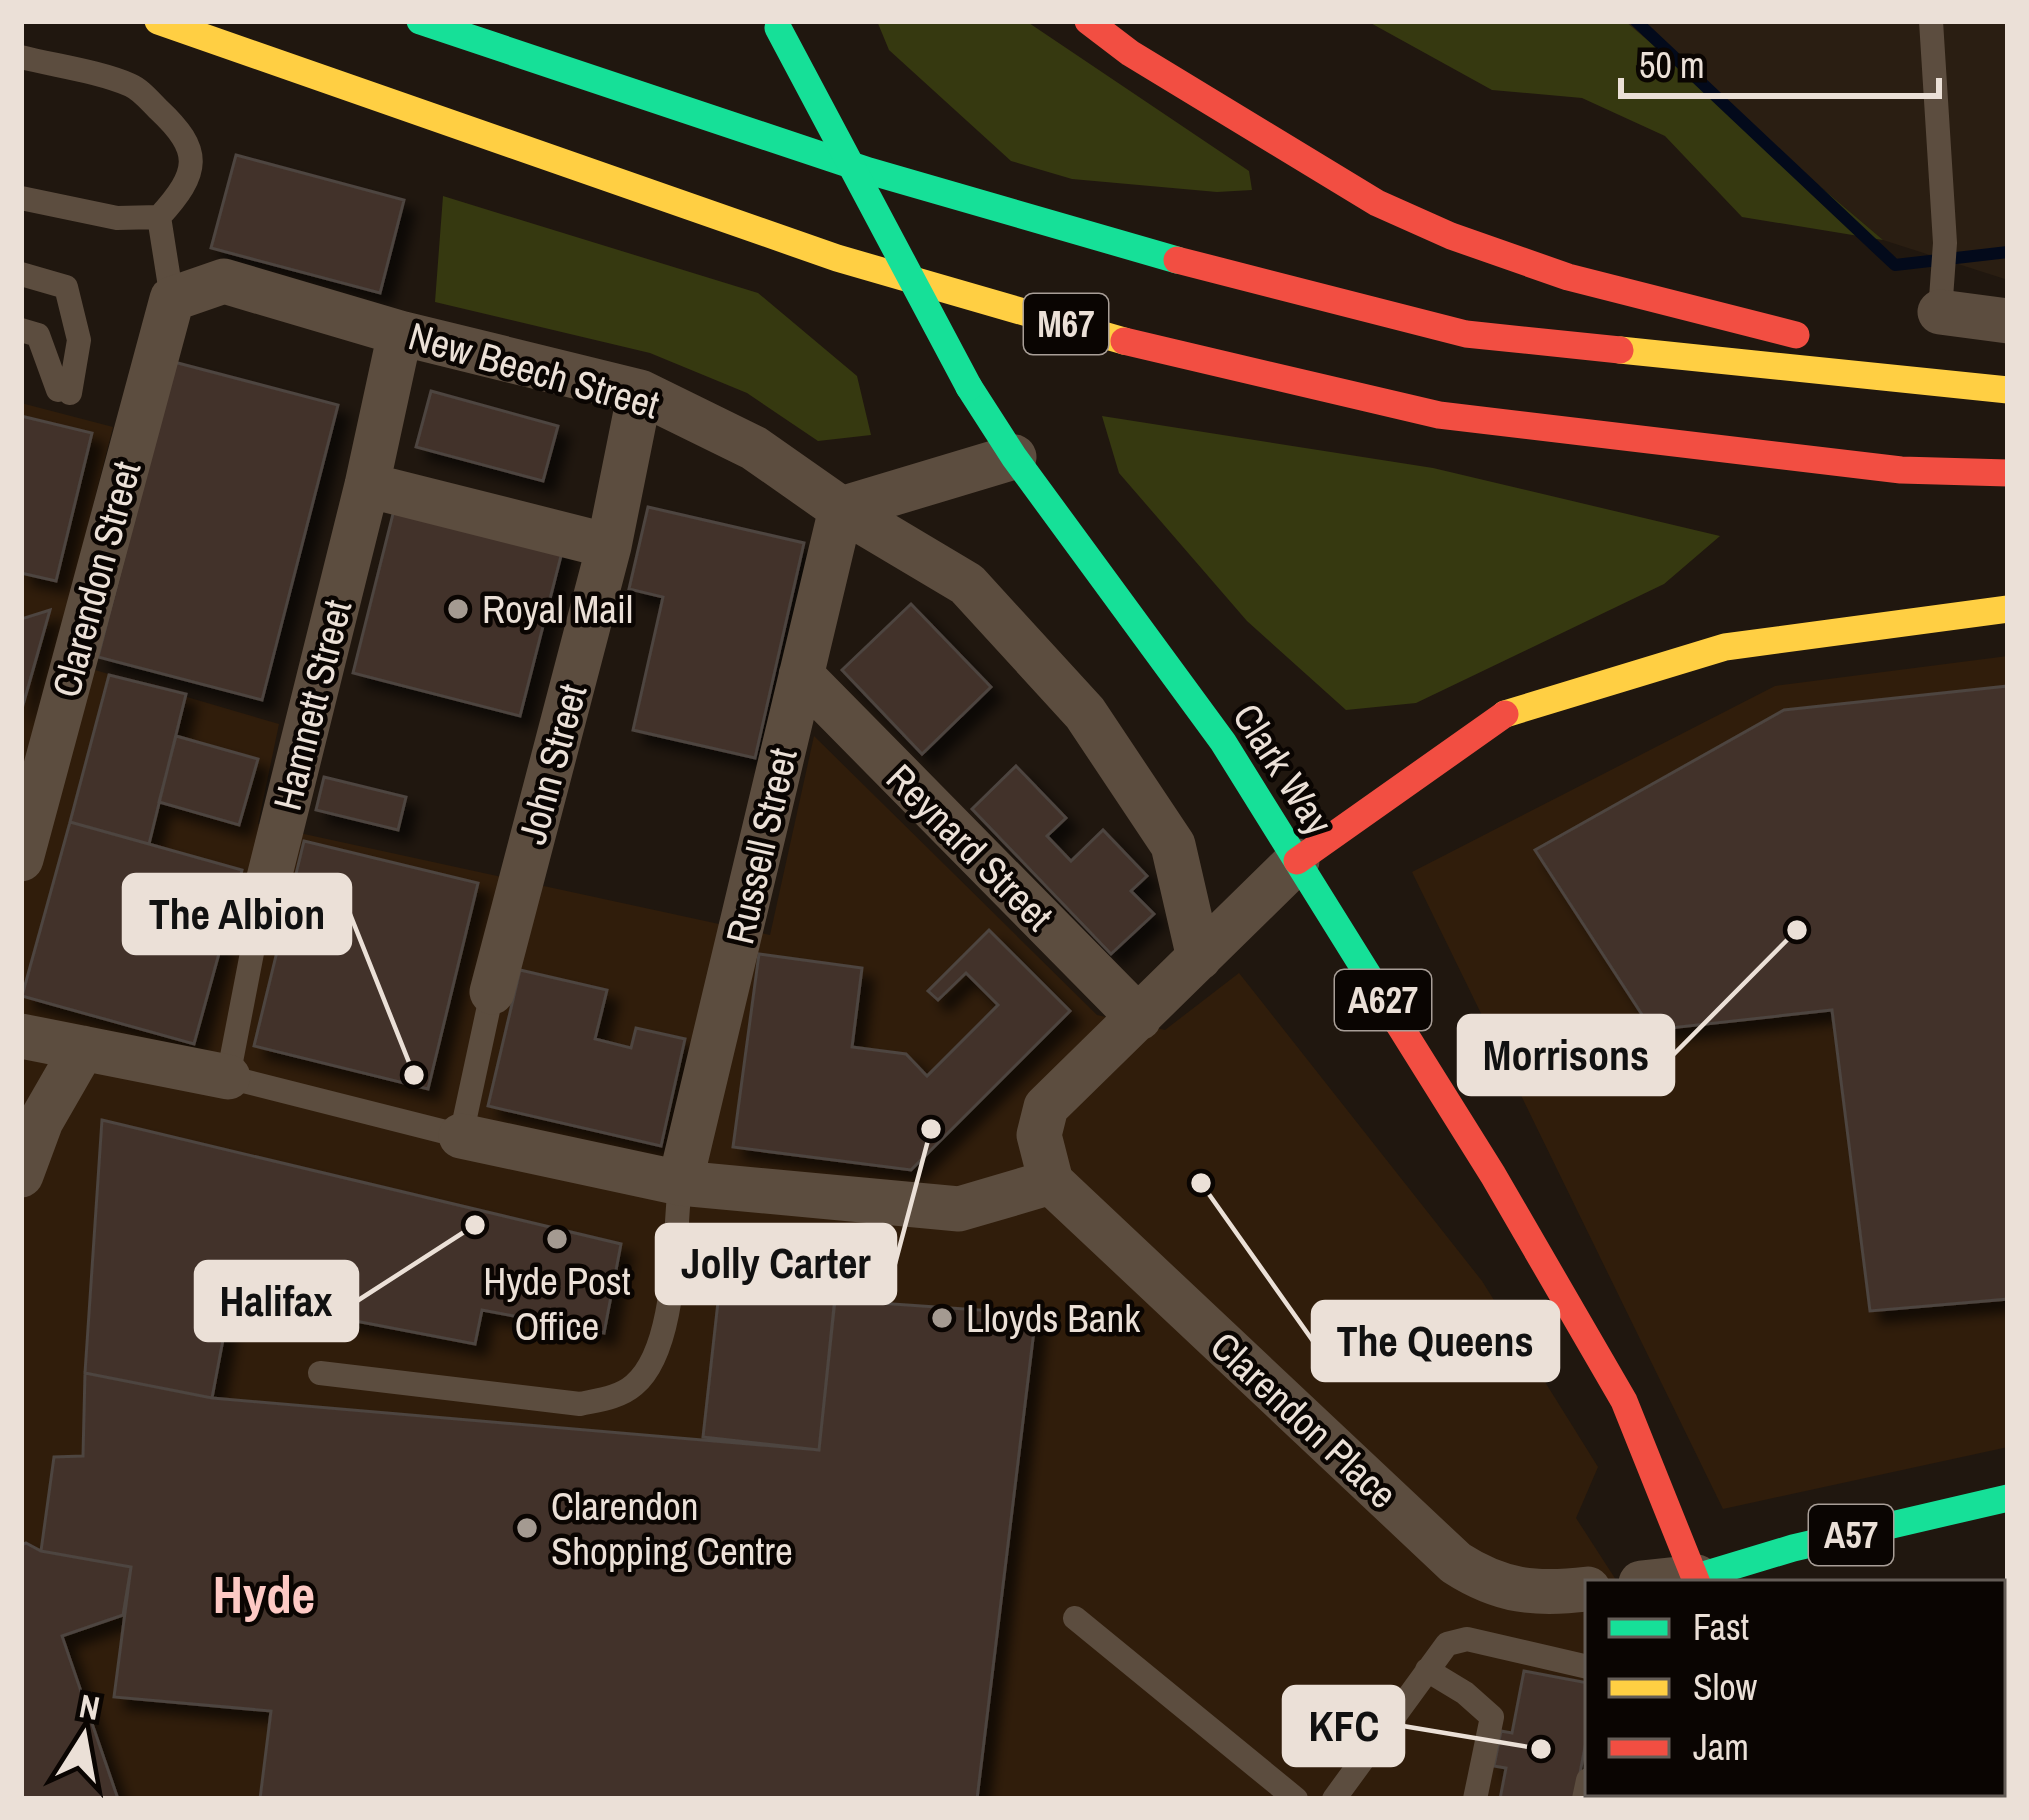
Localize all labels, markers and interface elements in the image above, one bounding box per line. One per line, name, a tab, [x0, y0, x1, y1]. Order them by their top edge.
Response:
scale bar	[1621, 24, 1939, 98]
text: 50 m	[1639, 41, 1705, 89]
road number: M67	[1024, 294, 1108, 354]
street label: New Beech Street	[403, 309, 665, 431]
street label: Clarendon Street	[40, 455, 152, 702]
place label: Royal Mail	[482, 583, 633, 635]
street label: Hamnett Street	[261, 594, 363, 816]
marker: Royal Mail	[445, 596, 471, 622]
street label: John Street	[506, 678, 598, 850]
street label: Clark Way	[1221, 693, 1345, 845]
street label: Russell Street	[713, 743, 809, 949]
street label: Reynard Street	[876, 753, 1065, 942]
callout: The Albion	[124, 875, 350, 953]
text: The Albion	[149, 886, 325, 942]
road number: A627	[1335, 970, 1431, 1030]
callout: Morrisons	[1459, 1016, 1673, 1094]
text: Morrisons	[1483, 1027, 1649, 1083]
callout: Jolly Carter	[657, 1225, 895, 1303]
marker: Hyde Post Office	[544, 1226, 570, 1252]
text: Jolly Carter	[681, 1235, 871, 1291]
place label: Hyde Post Office	[483, 1255, 631, 1352]
callout: Halifax	[196, 1262, 357, 1340]
text: Halifax	[220, 1273, 332, 1329]
place label: Lloyds Bank	[966, 1292, 1141, 1344]
callout: The Queens	[1313, 1302, 1558, 1380]
marker: Lloyds Bank	[929, 1305, 955, 1331]
text: The Queens	[1336, 1313, 1534, 1369]
street label: Clarendon Place	[1200, 1320, 1408, 1520]
place label: Clarendon Shopping Centre	[551, 1480, 793, 1577]
road number: A57	[1809, 1505, 1893, 1565]
marker: Clarendon Shopping Centre	[514, 1515, 540, 1541]
district label: Hyde	[213, 1560, 315, 1629]
legend	[1585, 1580, 2005, 1796]
text: Fast	[1693, 1603, 1749, 1651]
text: Slow	[1693, 1663, 1758, 1711]
north arrow	[24, 1676, 144, 1796]
text: N	[76, 1683, 104, 1730]
callout: KFC	[1284, 1687, 1403, 1765]
text: KFC	[1309, 1698, 1379, 1754]
text: Jam	[1693, 1723, 1749, 1771]

